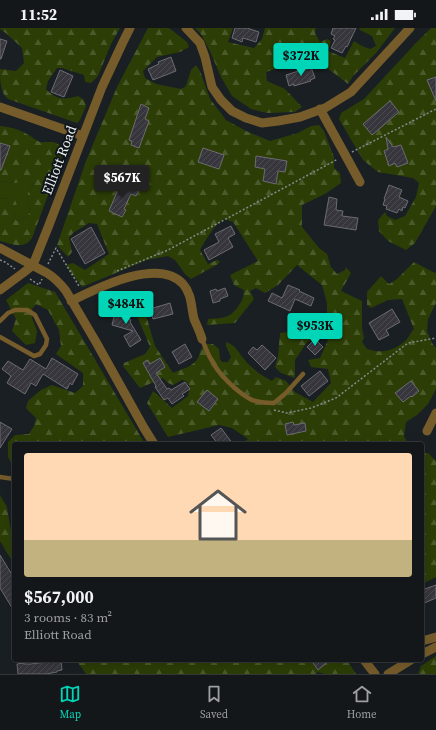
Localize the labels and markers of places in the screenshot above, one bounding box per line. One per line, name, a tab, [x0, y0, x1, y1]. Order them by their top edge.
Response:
pin: $372K	[273, 43, 329, 77]
pin: $567K	[94, 165, 150, 199]
pin: $484K	[98, 291, 154, 325]
pin: $953K	[287, 313, 343, 347]

